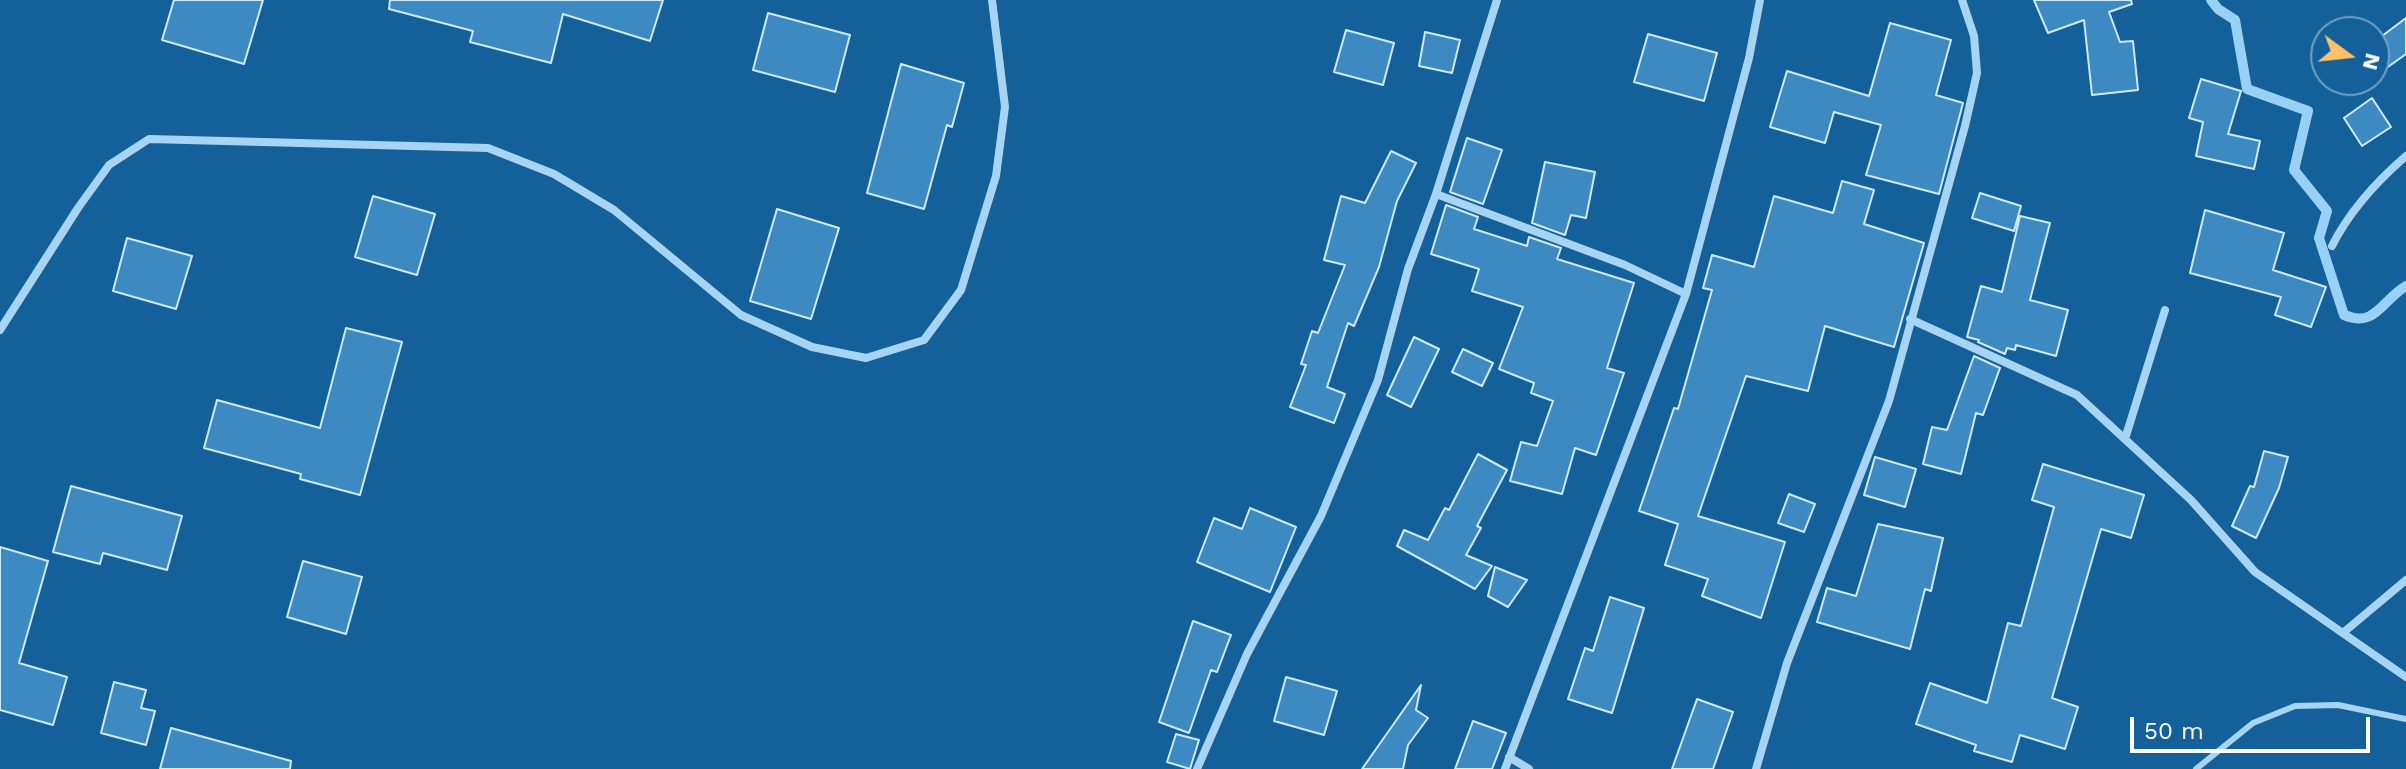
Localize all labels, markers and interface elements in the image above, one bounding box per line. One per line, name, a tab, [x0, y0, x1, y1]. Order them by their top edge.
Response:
north arrow	[2310, 16, 2390, 96]
text: N	[2358, 51, 2386, 73]
scale bar	[2134, 701, 2374, 751]
text: 50 m	[2144, 717, 2204, 745]

